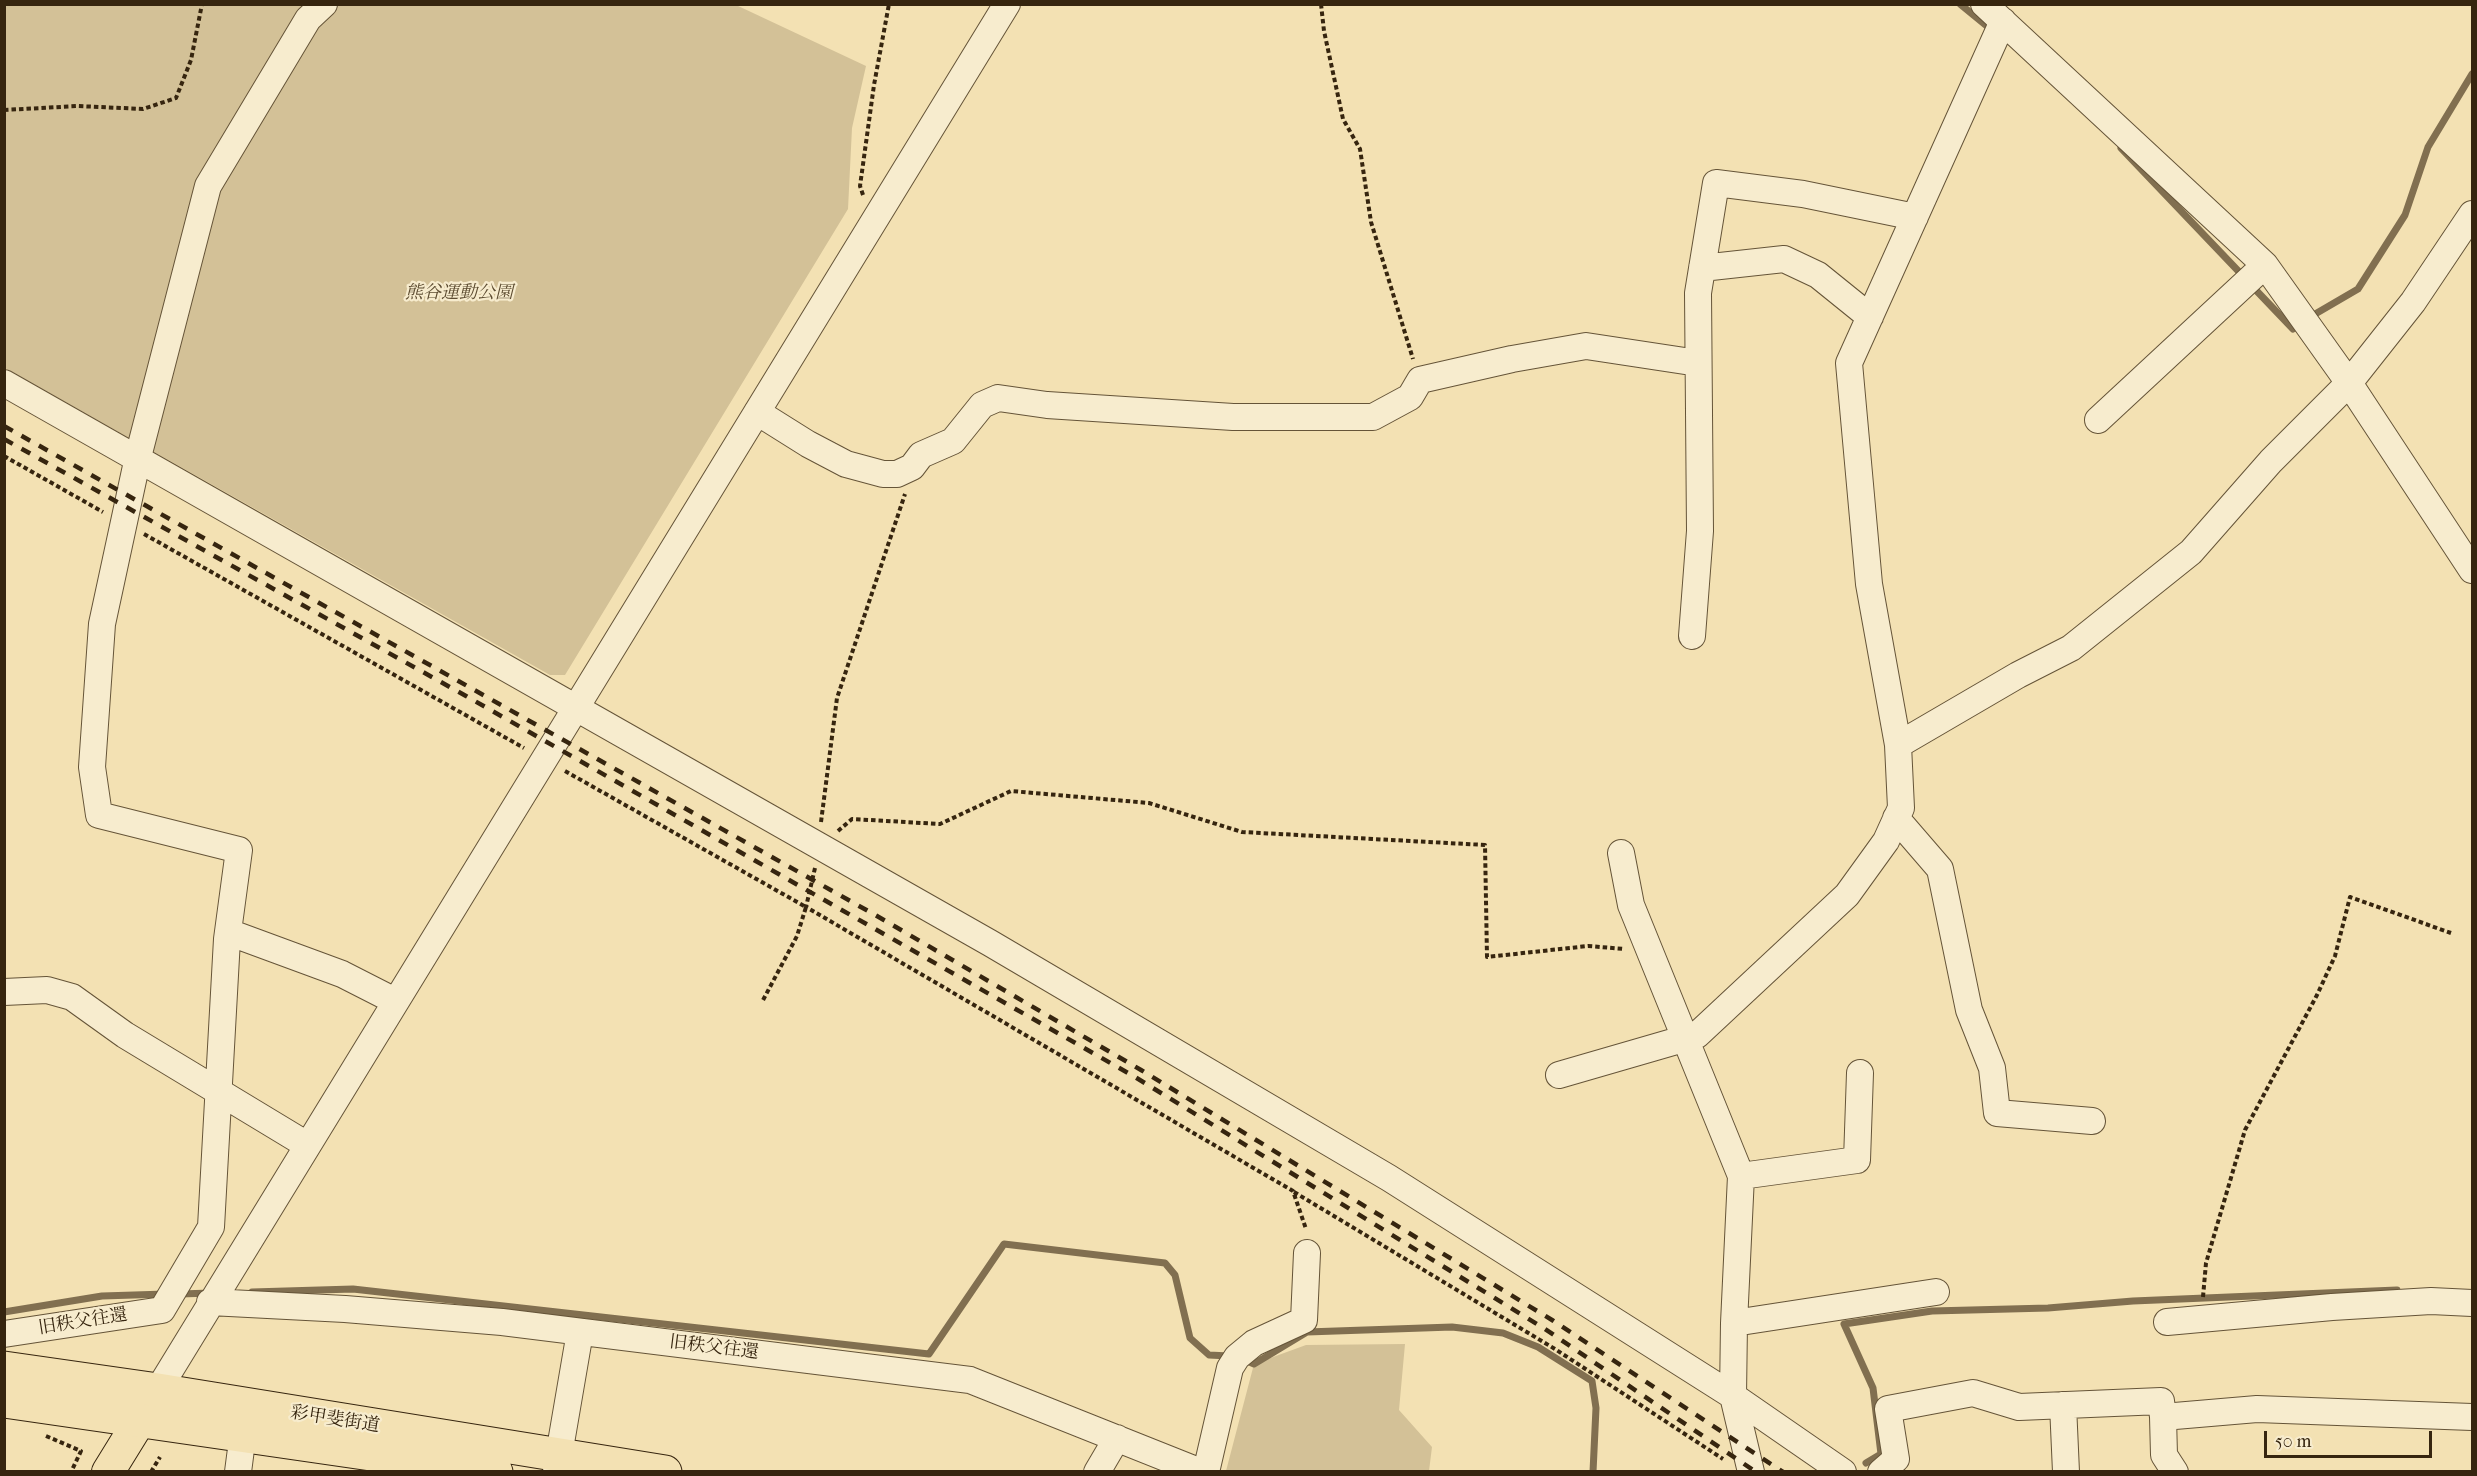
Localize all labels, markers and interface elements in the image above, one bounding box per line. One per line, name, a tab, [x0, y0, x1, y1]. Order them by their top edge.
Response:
park label: 熊谷運動公園	[405, 283, 513, 305]
street label: 旧秩父往還	[37, 1304, 129, 1340]
street label: 旧秩父往還	[668, 1332, 760, 1364]
street label: 彩甲斐街道	[289, 1402, 381, 1438]
scale bar	[2267, 1419, 2435, 1457]
text: 50 m	[2275, 1431, 2311, 1452]

